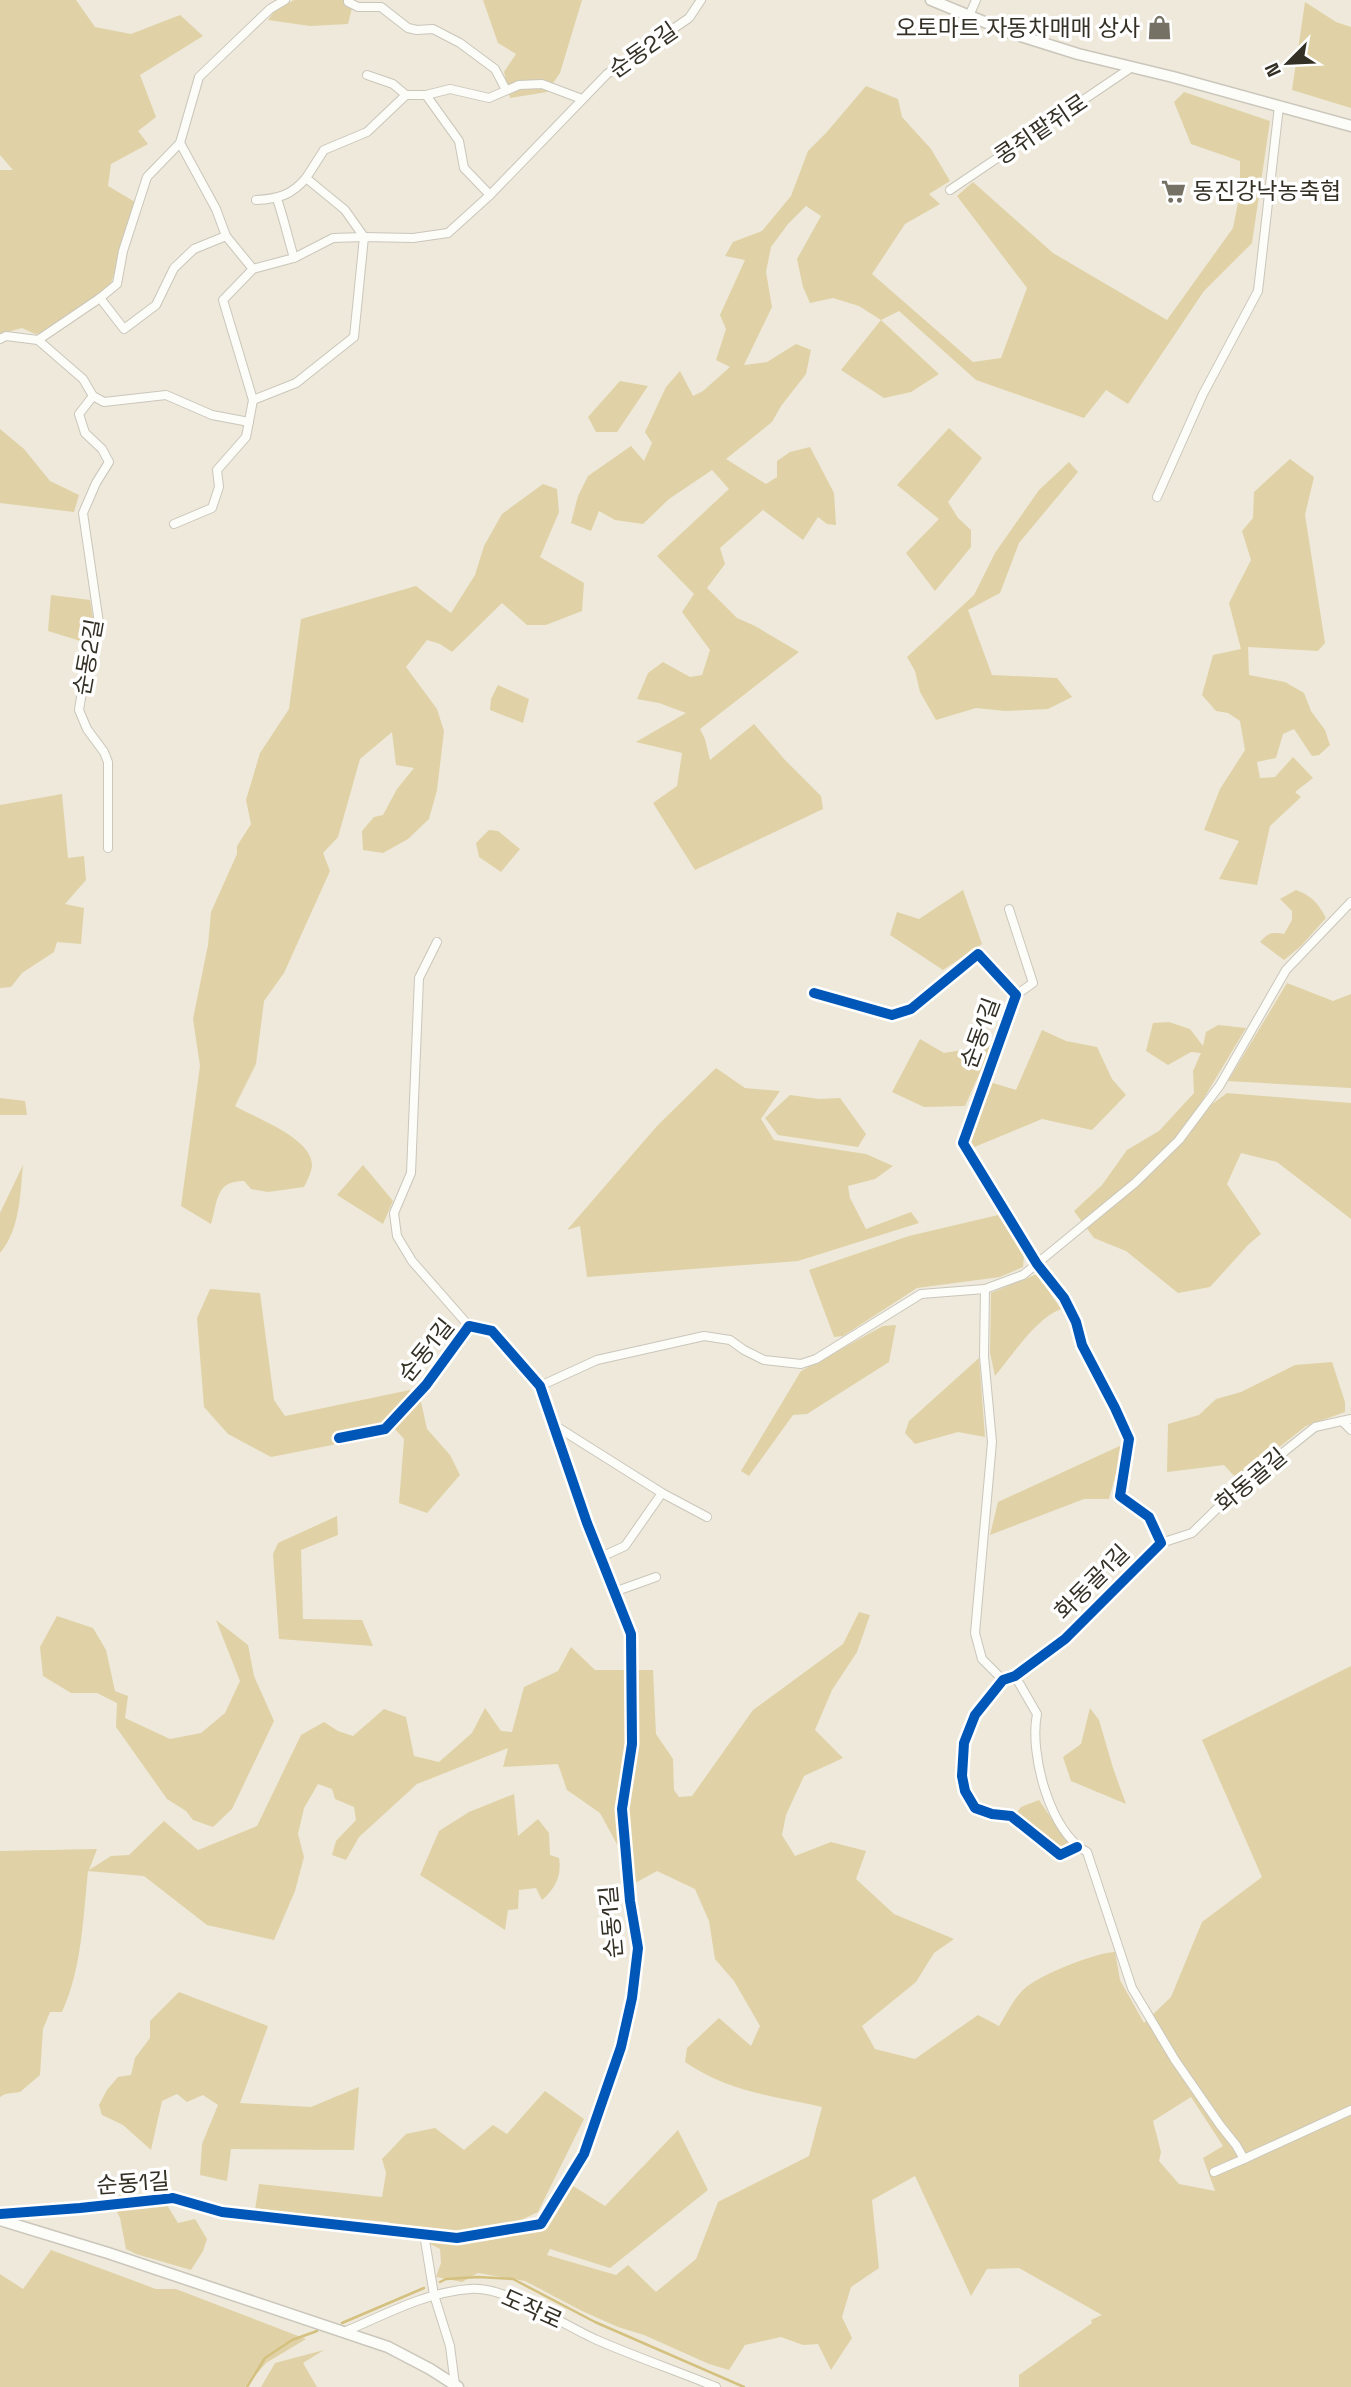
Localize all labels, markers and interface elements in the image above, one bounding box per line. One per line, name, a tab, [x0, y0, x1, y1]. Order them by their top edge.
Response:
place label: 오토마트 자동차매매 상사	[895, 13, 1140, 43]
shop icon: 오토마트 자동차매매 상사	[1146, 14, 1174, 42]
street label: 순동2길	[603, 16, 683, 84]
north arrow	[1253, 28, 1323, 98]
text: N	[1259, 59, 1287, 81]
street label: 콩쥐팥쥐로	[989, 87, 1093, 171]
place label: 동진강낙농축협	[1193, 176, 1341, 206]
supermarket icon: 동진강낙농축협	[1159, 177, 1187, 205]
street label: 순동2길	[67, 616, 109, 698]
street label: 순동1길	[953, 994, 1007, 1072]
street label: 순동1길	[391, 1312, 461, 1388]
street label: 화동골길	[1209, 1441, 1293, 1519]
street label: 화동골1길	[1048, 1538, 1136, 1626]
street label: 순동1길	[593, 1884, 629, 1960]
street label: 순동1길	[95, 2165, 171, 2201]
street label: 도작로	[497, 2282, 567, 2336]

